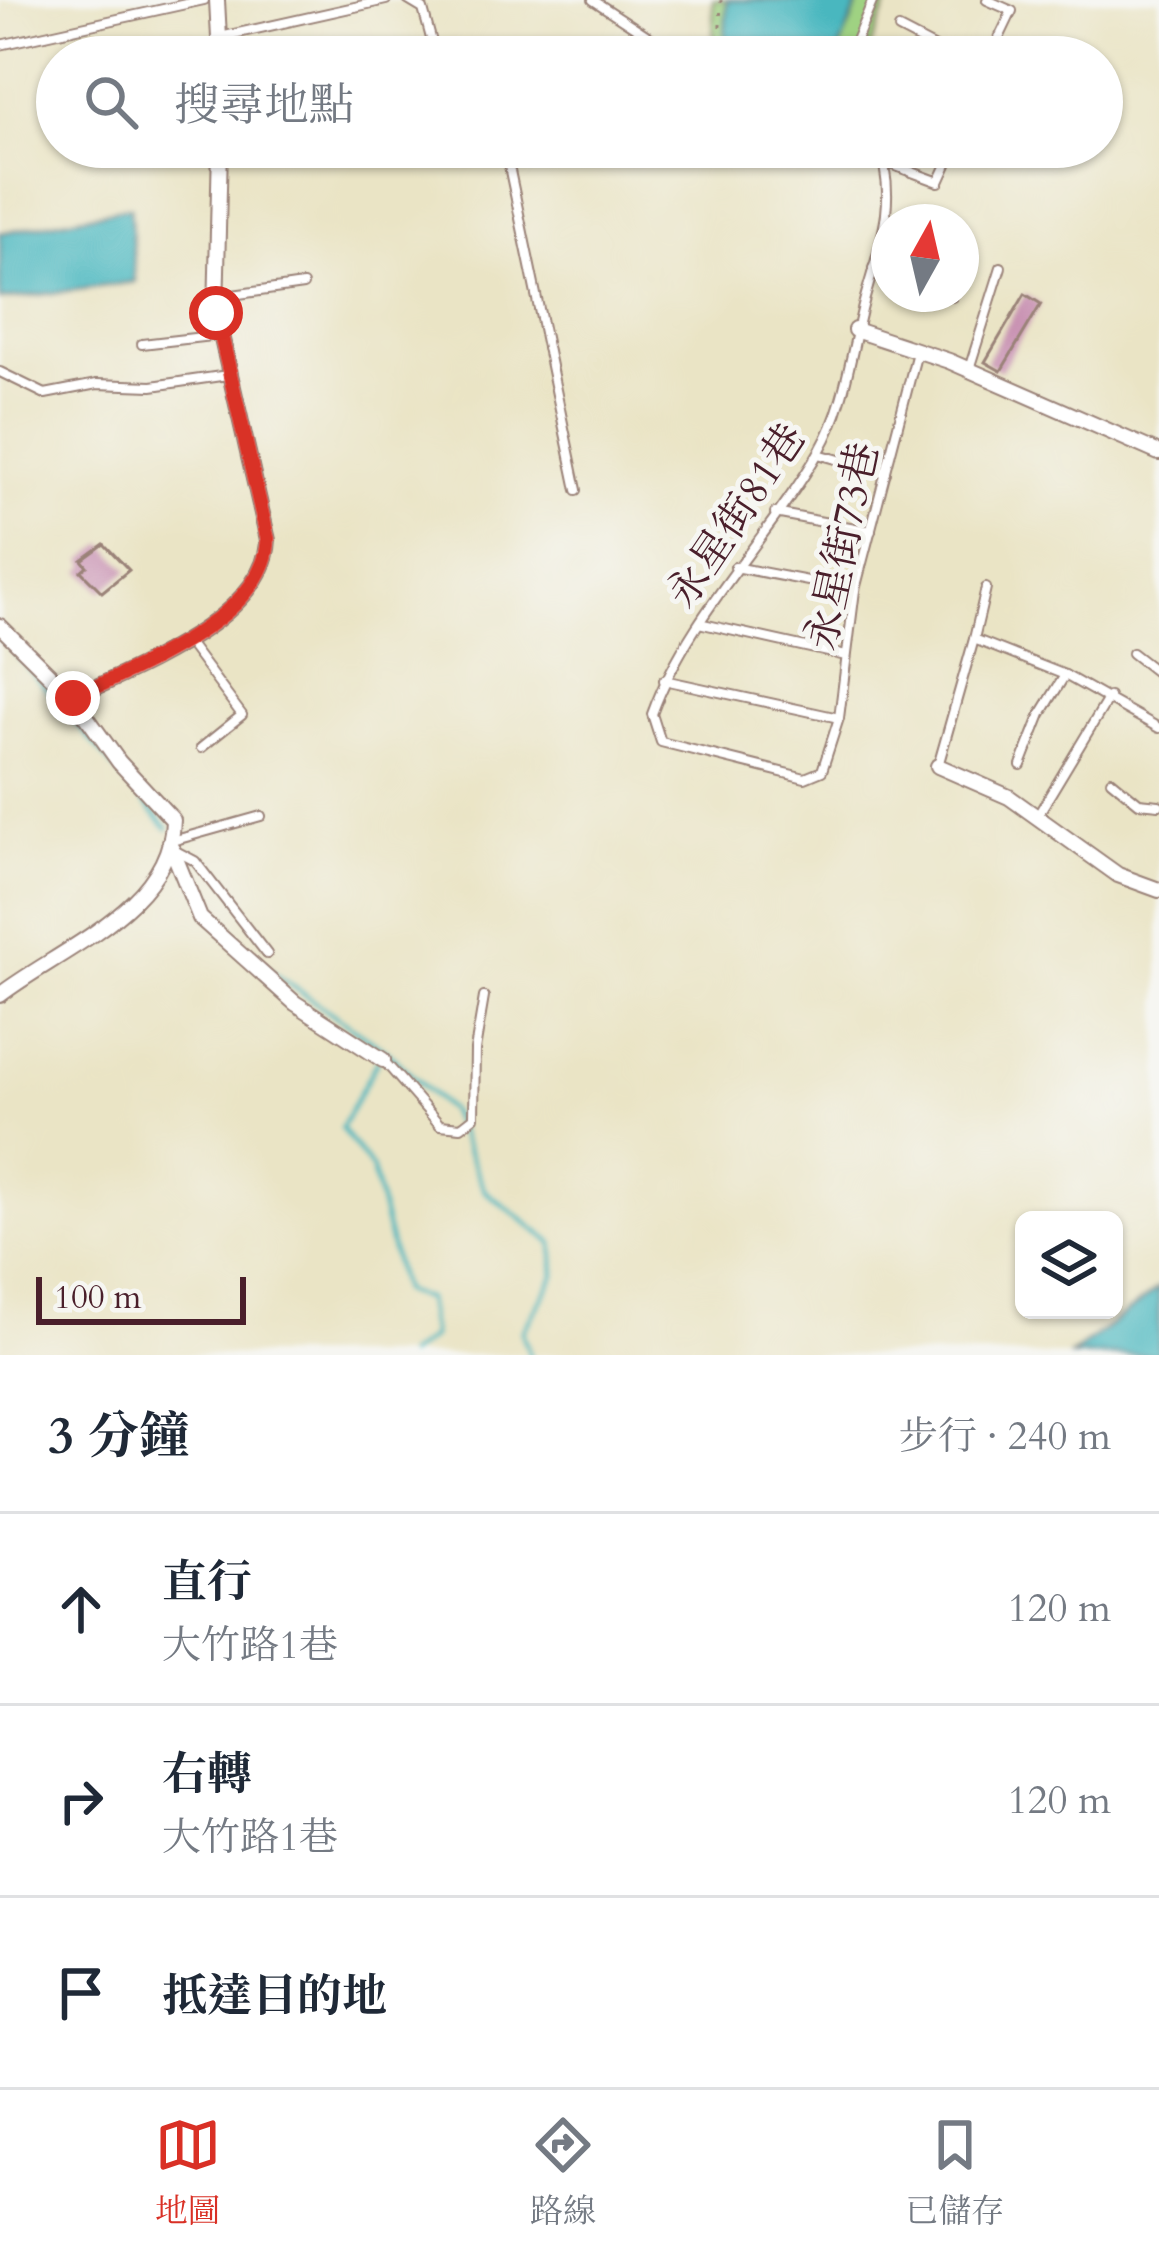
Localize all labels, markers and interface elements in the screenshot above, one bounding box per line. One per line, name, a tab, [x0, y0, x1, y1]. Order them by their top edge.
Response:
search box	[36, 36, 1123, 168]
icon: search	[78, 69, 144, 135]
text: 搜尋地點	[174, 75, 354, 136]
north arrow	[871, 204, 979, 312]
route start	[189, 286, 243, 340]
street label: 永星街81巷	[654, 412, 819, 619]
street label: 永星街73巷	[793, 437, 892, 655]
route end	[46, 671, 100, 725]
map controls	[1015, 1211, 1123, 1319]
button: layers	[1015, 1211, 1123, 1319]
scale bar	[36, 1271, 246, 1324]
text: 100 m	[54, 1275, 141, 1320]
text: 3 分鐘	[48, 1402, 190, 1472]
text: 步行 · 240 m	[899, 1410, 1111, 1463]
text: 直行	[162, 1552, 252, 1613]
icon: ahead	[48, 1576, 114, 1642]
text: 120 m	[1008, 1582, 1111, 1635]
text: 大竹路1巷	[162, 1619, 338, 1672]
text: 右轉	[162, 1744, 252, 1805]
icon: right	[48, 1768, 114, 1834]
text: 120 m	[1008, 1774, 1111, 1827]
text: 大竹路1巷	[162, 1811, 338, 1864]
icon: arrive	[48, 1960, 114, 2026]
text: 抵達目的地	[162, 1966, 387, 2027]
tab: 地圖	[155, 2112, 221, 2234]
tab: 路線	[530, 2112, 596, 2234]
tab: 已儲存	[905, 2112, 1004, 2234]

